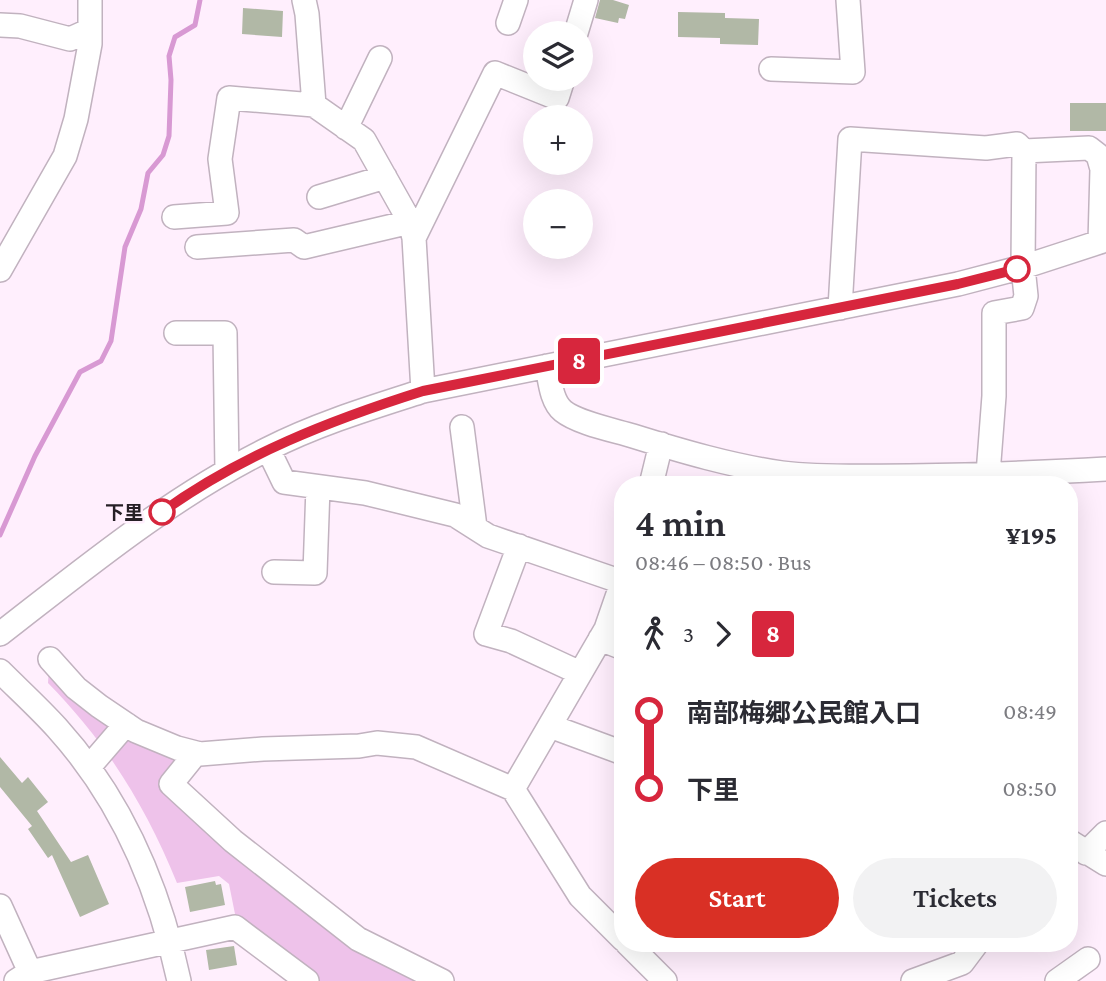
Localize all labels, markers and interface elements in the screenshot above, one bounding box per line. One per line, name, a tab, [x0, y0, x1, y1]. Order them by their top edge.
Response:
map controls	[523, 21, 593, 259]
button: layers	[523, 21, 593, 91]
button: +	[523, 105, 593, 175]
button: −	[523, 189, 593, 259]
unlabelled marker	[1004, 256, 1030, 282]
line badge: 8	[556, 338, 602, 384]
text: 8	[572, 347, 586, 374]
marker: 下里	[149, 499, 175, 525]
place label: 下里	[105, 502, 143, 523]
text: 4 min	[635, 502, 726, 544]
text: ¥195	[1006, 521, 1057, 550]
text: 08:46 – 08:50 · Bus	[635, 549, 811, 575]
icon: walk	[635, 615, 673, 653]
icon: forward	[704, 615, 742, 653]
text: 8	[766, 620, 780, 647]
text: 3	[683, 621, 694, 647]
text: 08:49	[1003, 698, 1057, 724]
text: 南部梅郷公民館入口	[687, 699, 921, 728]
text: 08:50	[1003, 775, 1057, 801]
text: 下里	[687, 776, 739, 805]
button: Start	[635, 858, 839, 938]
button: Tickets	[853, 858, 1057, 938]

